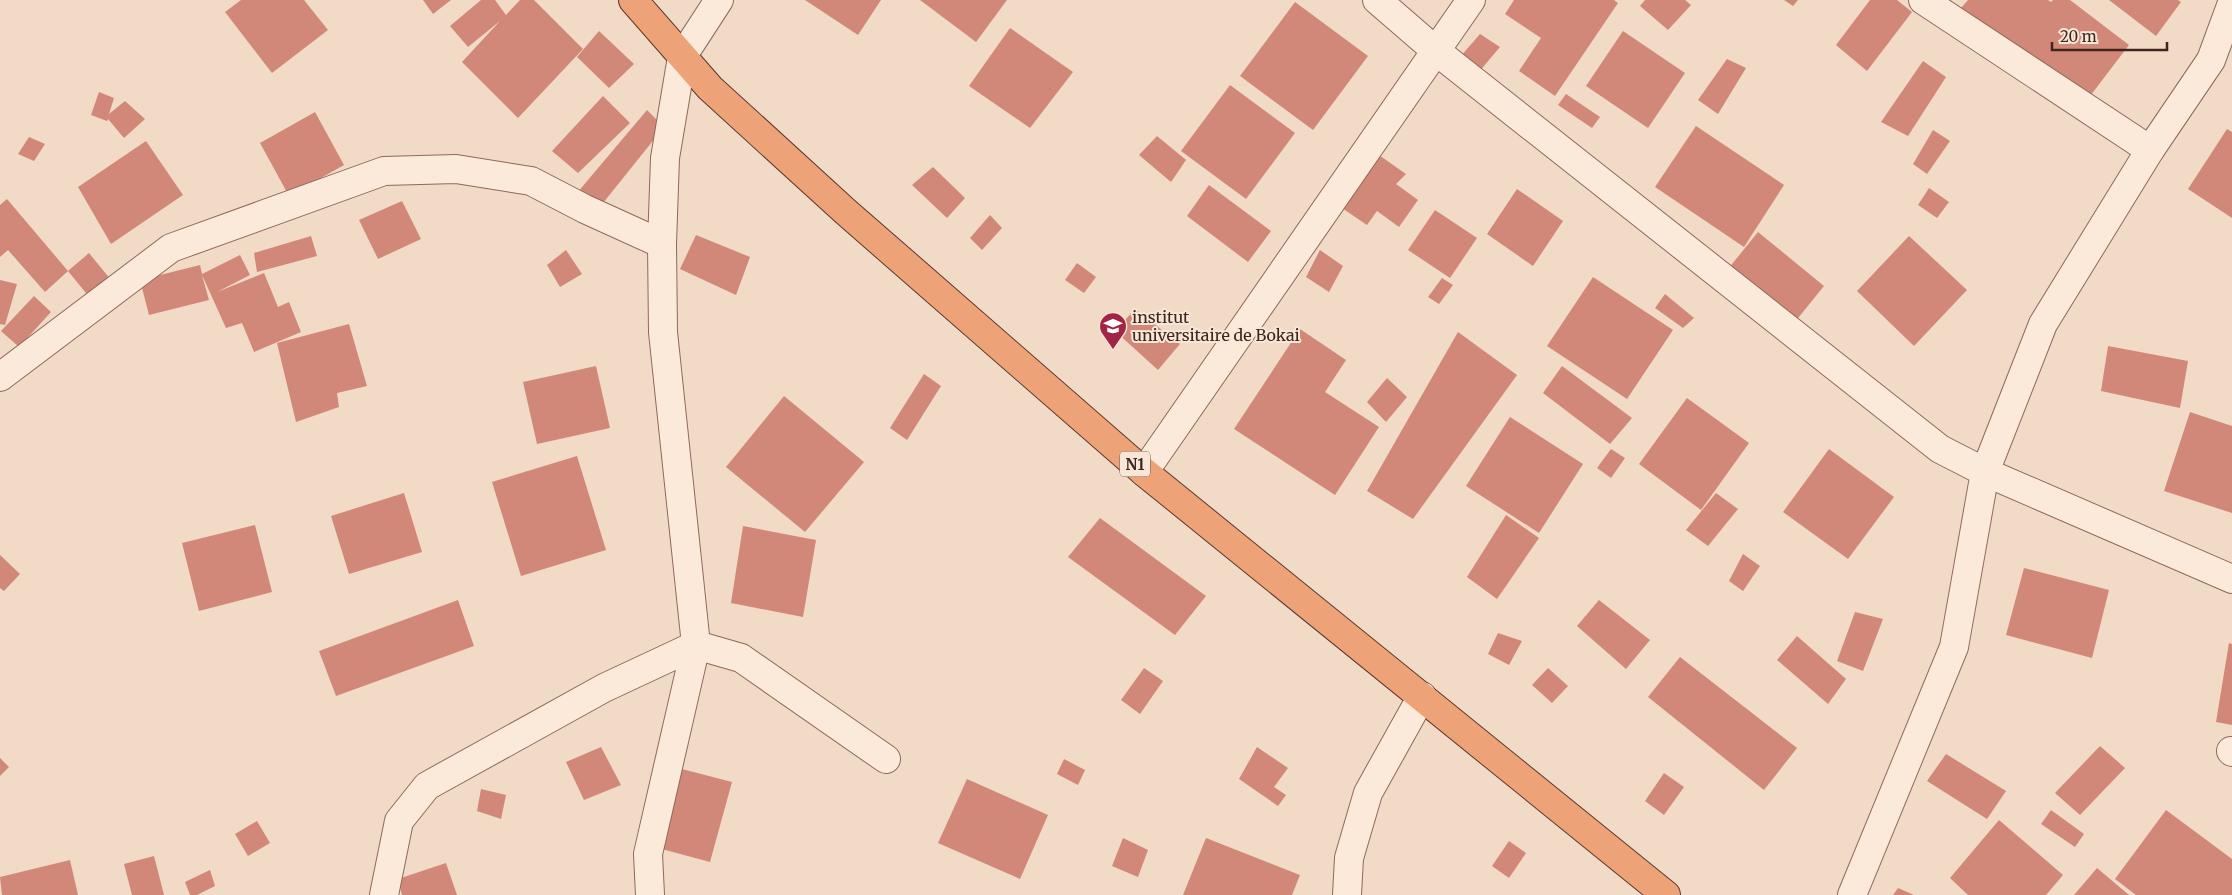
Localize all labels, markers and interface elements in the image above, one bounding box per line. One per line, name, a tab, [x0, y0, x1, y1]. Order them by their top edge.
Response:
scale bar	[2052, 20, 2167, 52]
text: 20 m	[2060, 27, 2097, 46]
place label: institut universitaire de Bokai	[1132, 307, 1300, 345]
school or university icon: institut universitaire de Bokai	[1098, 311, 1128, 350]
road number: N1	[1120, 452, 1150, 476]

